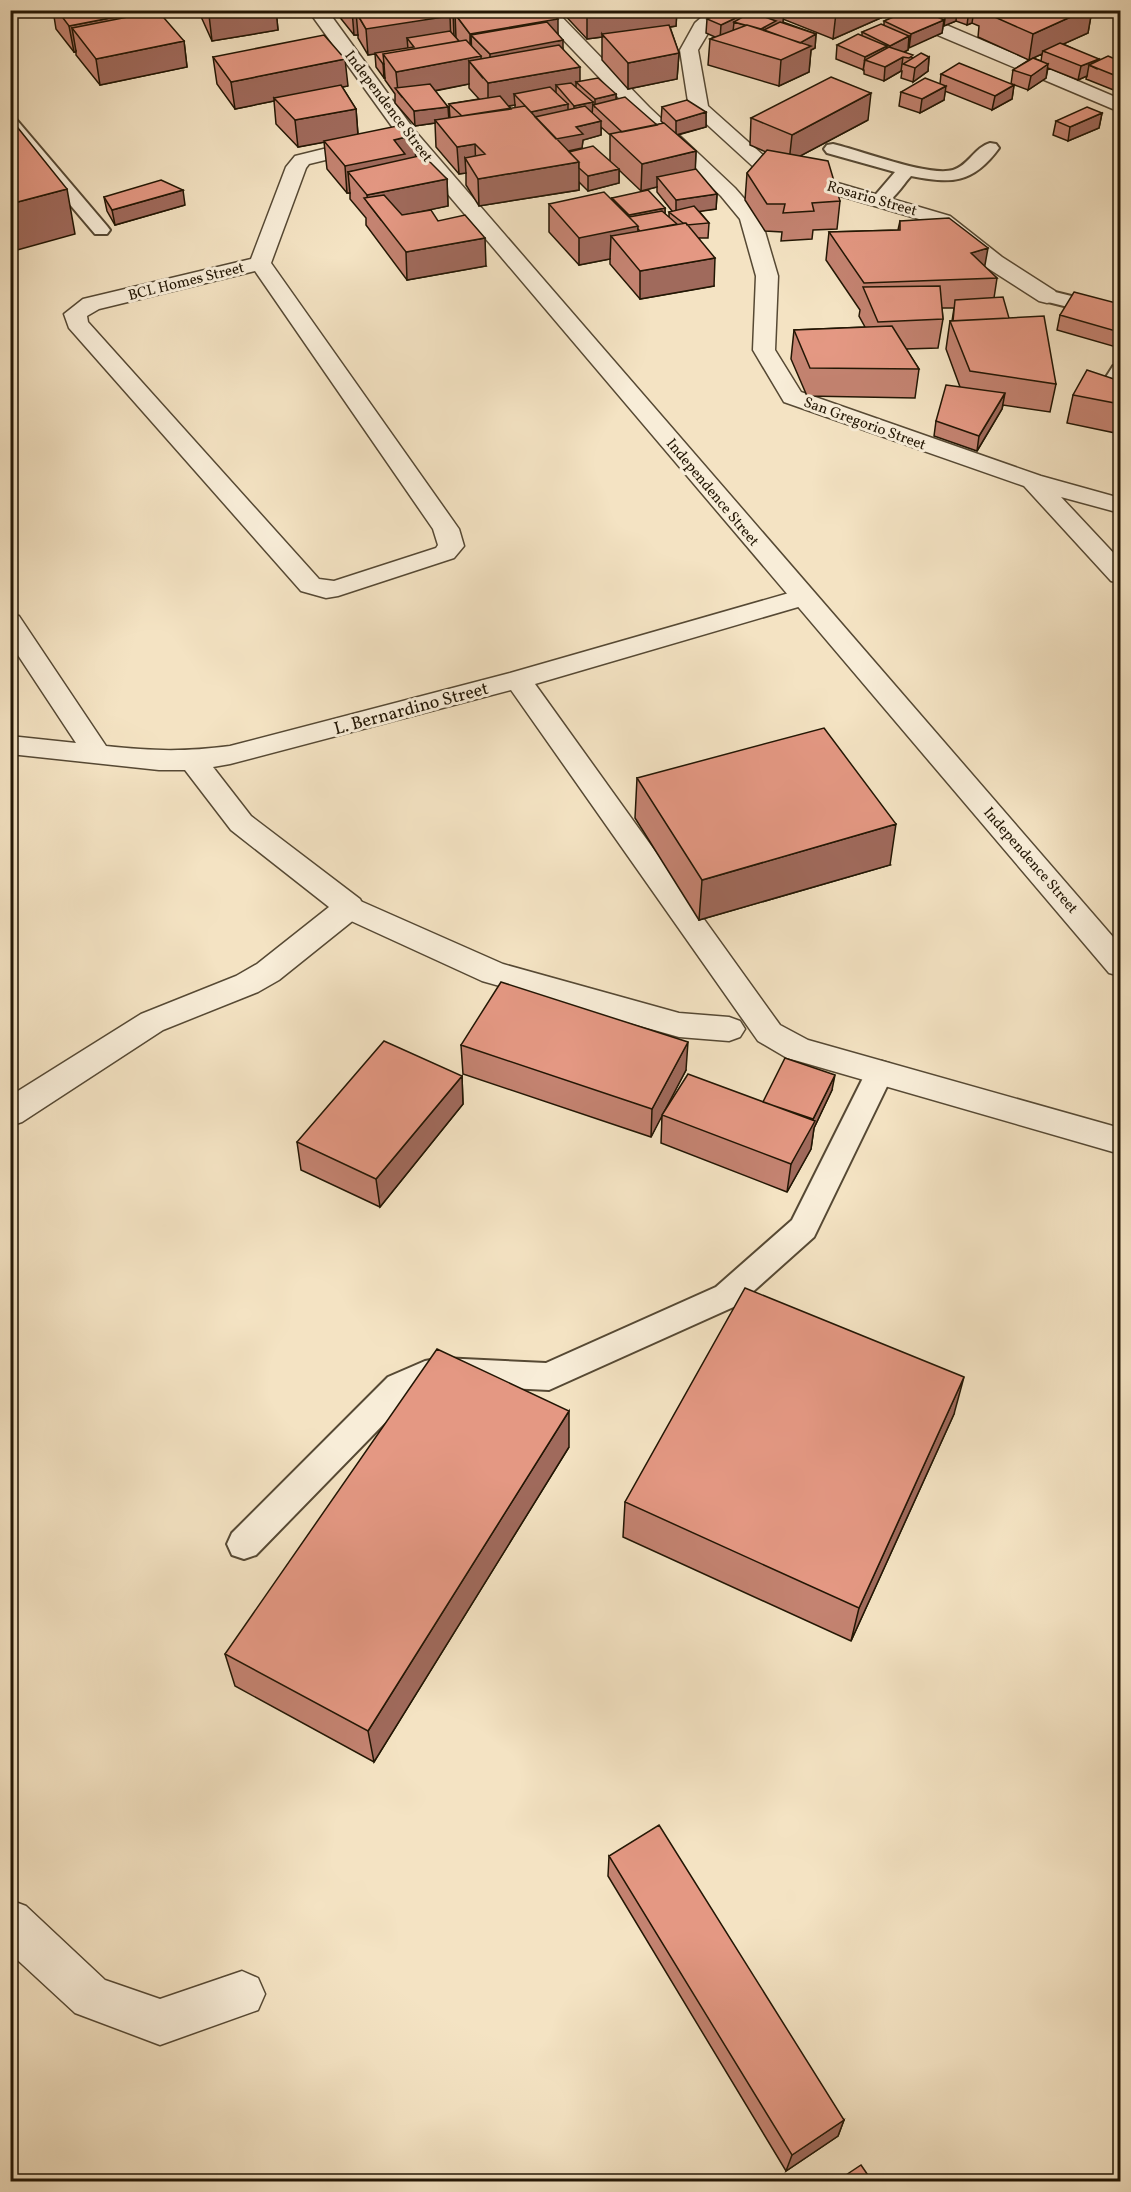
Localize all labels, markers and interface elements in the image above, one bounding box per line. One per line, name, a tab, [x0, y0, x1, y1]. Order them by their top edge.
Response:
street label: Independence Street	[339, 47, 437, 167]
street label: Rosario Street	[824, 177, 919, 222]
street label: BCL Homes Street	[126, 258, 247, 307]
street label: San Gregorio Street	[800, 393, 929, 456]
street label: Independence Street	[660, 434, 763, 551]
street label: L. Bernardino Street	[331, 677, 491, 742]
street label: Independence Street	[978, 803, 1082, 919]

